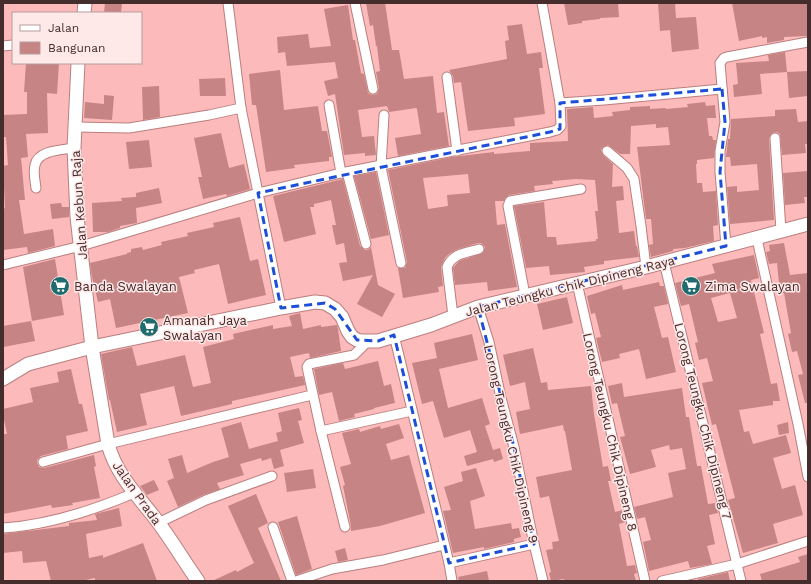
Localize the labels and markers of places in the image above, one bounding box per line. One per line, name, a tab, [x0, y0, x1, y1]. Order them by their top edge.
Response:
supermarket icon: Banda Swalayan	[49, 275, 71, 297]
supermarket icon: Zima Swalayan	[680, 275, 702, 297]
place label: Banda Swalayan	[74, 279, 177, 294]
place label: Zima Swalayan	[705, 279, 800, 294]
place label: Amanah Jaya Swalayan	[163, 313, 248, 343]
supermarket icon: Amanah Jaya Swalayan	[138, 316, 160, 338]

